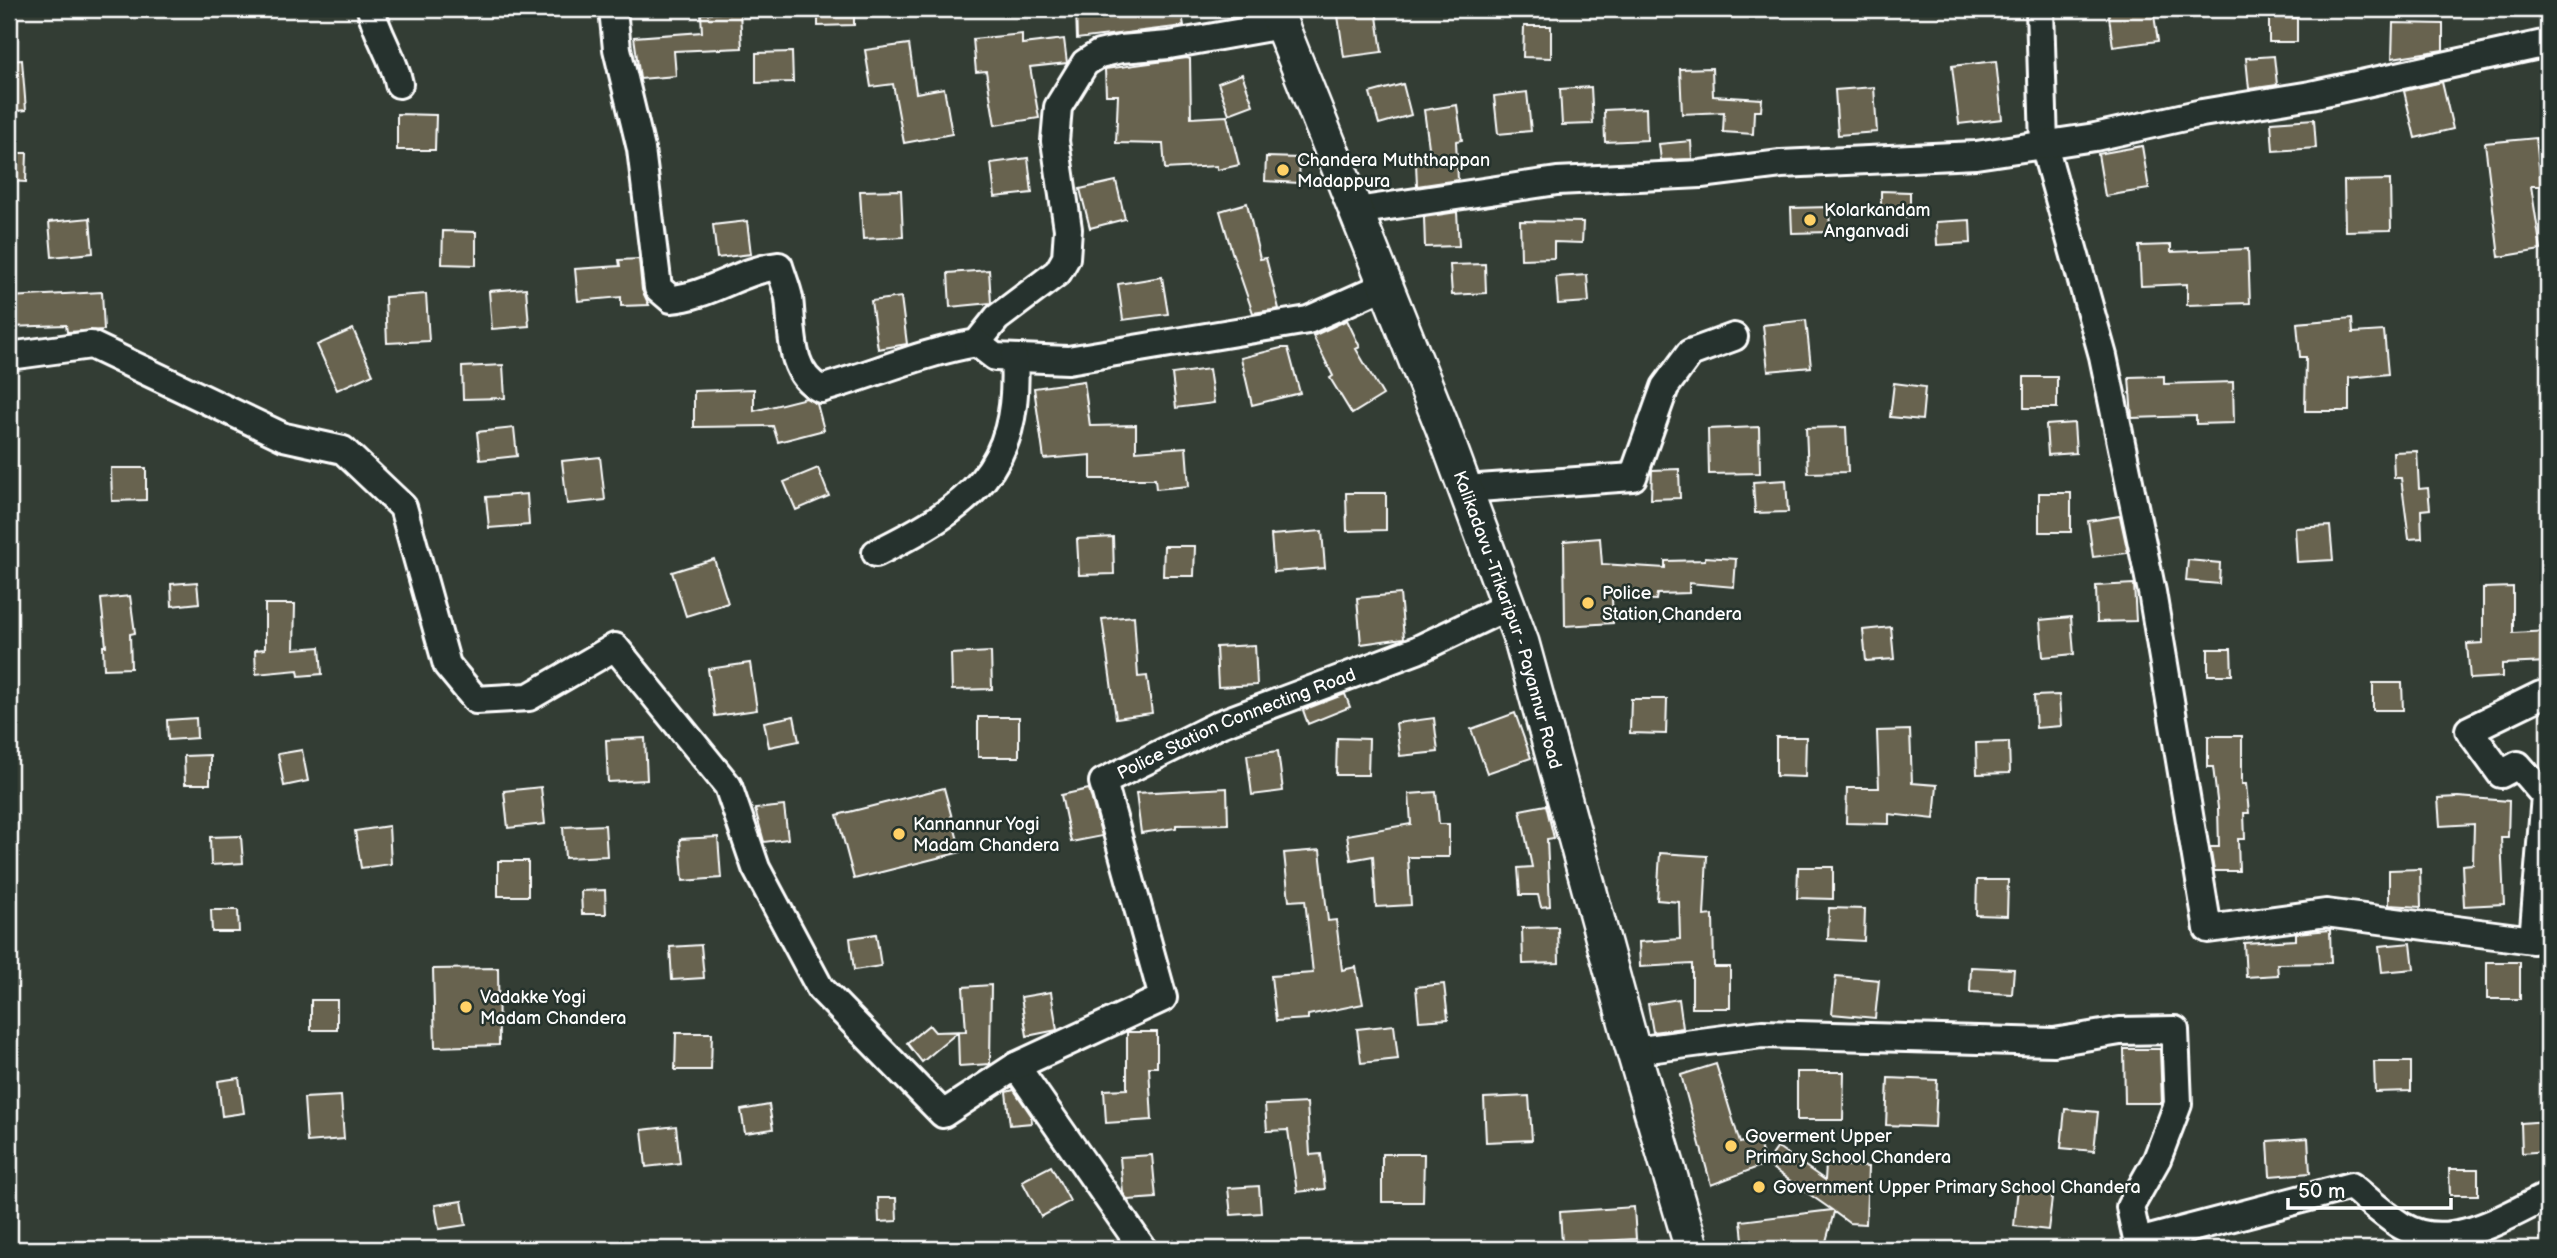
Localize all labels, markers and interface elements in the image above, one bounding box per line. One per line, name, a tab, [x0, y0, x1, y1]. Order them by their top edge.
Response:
place label: Chandera Muththappan Madappura	[1297, 150, 1490, 192]
marker: Chandera Muththappan Madappura	[1275, 162, 1291, 178]
place label: Kolarkandam Anganvadi	[1824, 200, 1930, 242]
marker: Kolarkandam Anganvadi	[1802, 212, 1818, 228]
street label: Kalikadavu -Trikaripur - Payannur Road	[1449, 468, 1566, 771]
place label: Police Station,Chandera	[1602, 583, 1742, 625]
marker: Police Station,Chandera	[1580, 595, 1596, 611]
street label: Police Station Connecting Road	[1114, 664, 1358, 784]
place label: Kannannur Yogi Madam Chandera	[913, 814, 1059, 856]
marker: Kannannur Yogi Madam Chandera	[891, 826, 907, 842]
place label: Vadakke Yogi Madam Chandera	[480, 987, 626, 1029]
marker: Vadakke Yogi Madam Chandera	[458, 999, 474, 1015]
place label: Goverment Upper Primary School Chandera	[1745, 1126, 1951, 1168]
marker: Goverment Upper Primary School Chandera	[1723, 1138, 1739, 1154]
scale bar	[2288, 1167, 2450, 1211]
place label: Government Upper Primary School Chandera	[1773, 1177, 2141, 1198]
marker: Government Upper Primary School Chandera	[1751, 1179, 1767, 1195]
text: 50 m	[2298, 1179, 2345, 1204]

